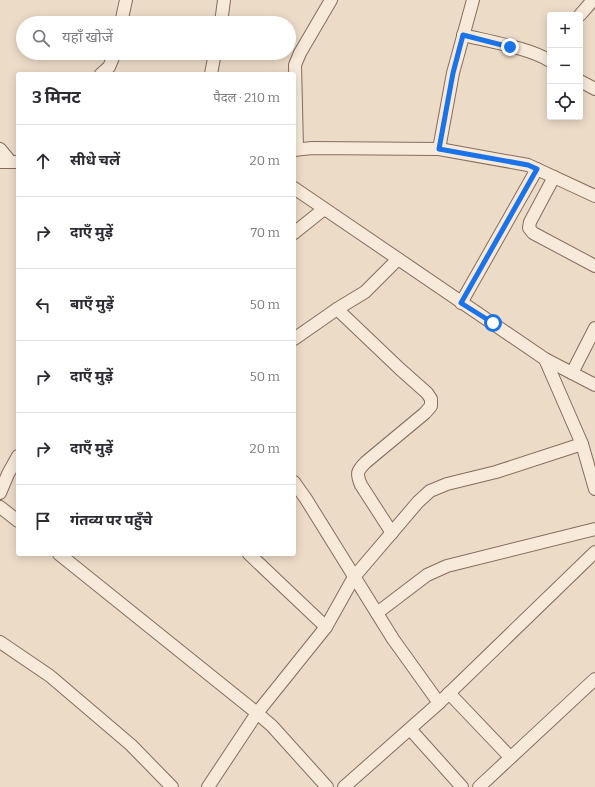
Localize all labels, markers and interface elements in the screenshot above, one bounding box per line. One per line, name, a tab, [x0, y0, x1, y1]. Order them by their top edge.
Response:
map controls	[547, 12, 583, 120]
button: +	[547, 12, 583, 48]
search box	[16, 16, 296, 60]
icon: search	[30, 27, 52, 49]
text: यहाँ खोजें	[62, 28, 113, 46]
route end	[501, 38, 519, 56]
button: −	[547, 48, 583, 84]
button: locate	[547, 84, 583, 120]
text: 3 मिनट	[32, 87, 81, 108]
text: पैदल · 210 m	[213, 90, 280, 105]
icon: ahead	[32, 150, 54, 172]
text: सीधे चलें	[70, 151, 120, 169]
text: 20 m	[250, 153, 280, 168]
icon: right	[32, 222, 54, 244]
text: दाएँ मुड़ें	[70, 223, 113, 241]
text: 70 m	[250, 225, 280, 240]
icon: left	[32, 294, 54, 316]
text: बाएँ मुड़ें	[70, 295, 114, 313]
text: 50 m	[250, 297, 280, 312]
route start	[484, 314, 502, 332]
icon: right	[32, 366, 54, 388]
text: दाएँ मुड़ें	[70, 367, 113, 385]
text: 50 m	[250, 369, 280, 384]
icon: right	[32, 438, 54, 460]
text: दाएँ मुड़ें	[70, 439, 113, 457]
text: 20 m	[250, 441, 280, 456]
icon: arrive	[32, 510, 54, 532]
text: गंतव्य पर पहुँचे	[70, 511, 153, 529]

